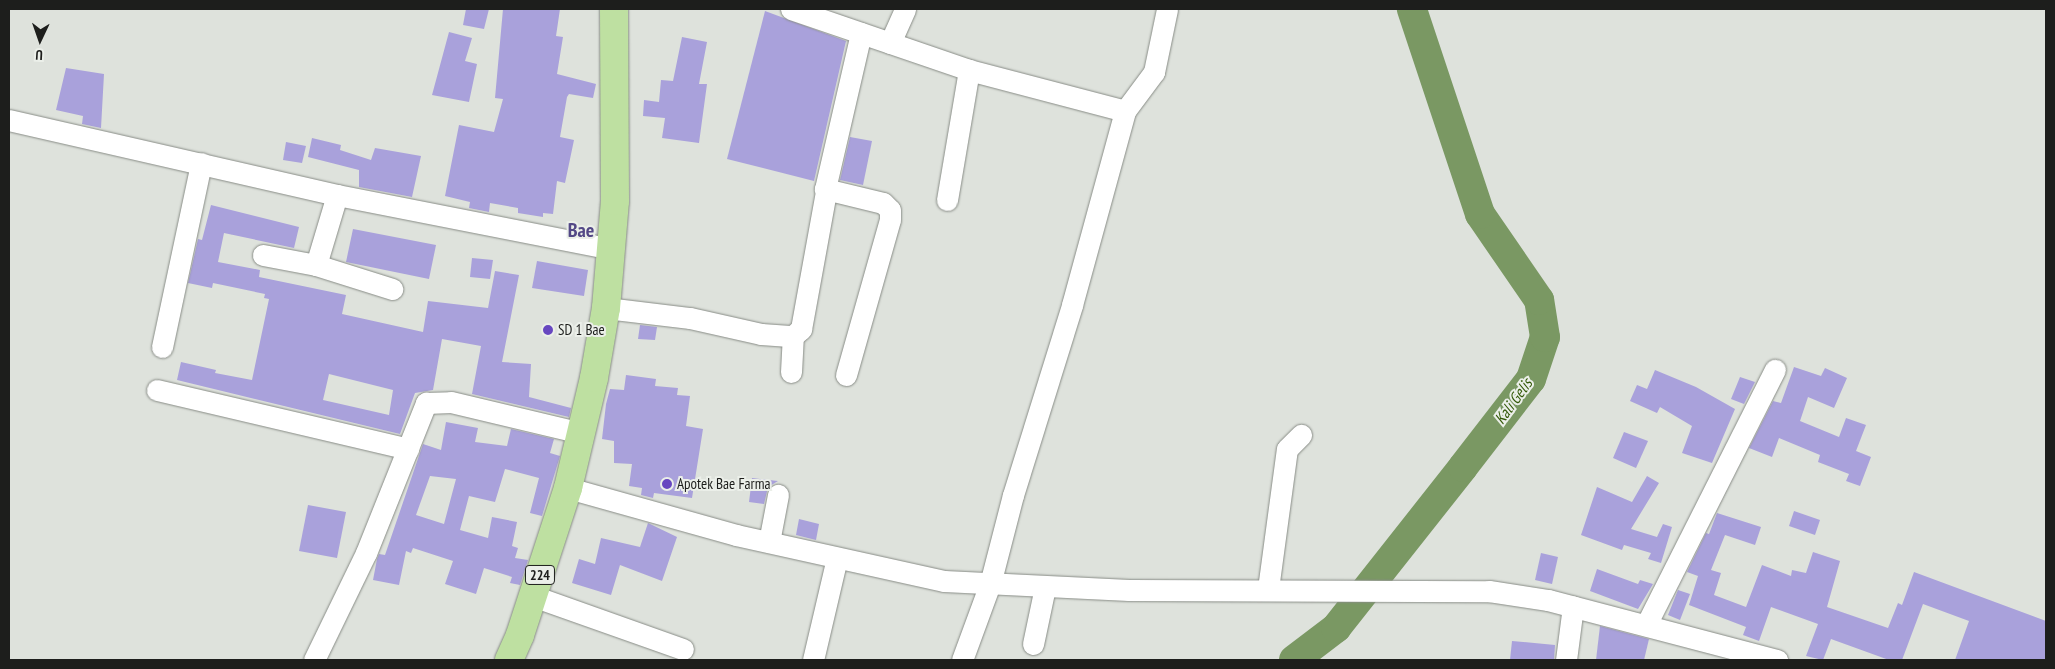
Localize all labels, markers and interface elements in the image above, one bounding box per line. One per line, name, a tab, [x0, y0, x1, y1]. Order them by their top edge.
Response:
north arrow	[15, 15, 65, 65]
text: U	[35, 46, 43, 64]
district label: Bae	[568, 218, 594, 242]
place label: SD 1 Bae	[558, 321, 605, 339]
marker: SD 1 Bae	[542, 324, 554, 336]
water label: Kali Gelis	[1490, 374, 1536, 428]
place label: Apotek Bae Farma	[677, 475, 771, 493]
marker: Apotek Bae Farma	[661, 478, 673, 490]
road number: 224	[524, 564, 556, 586]

